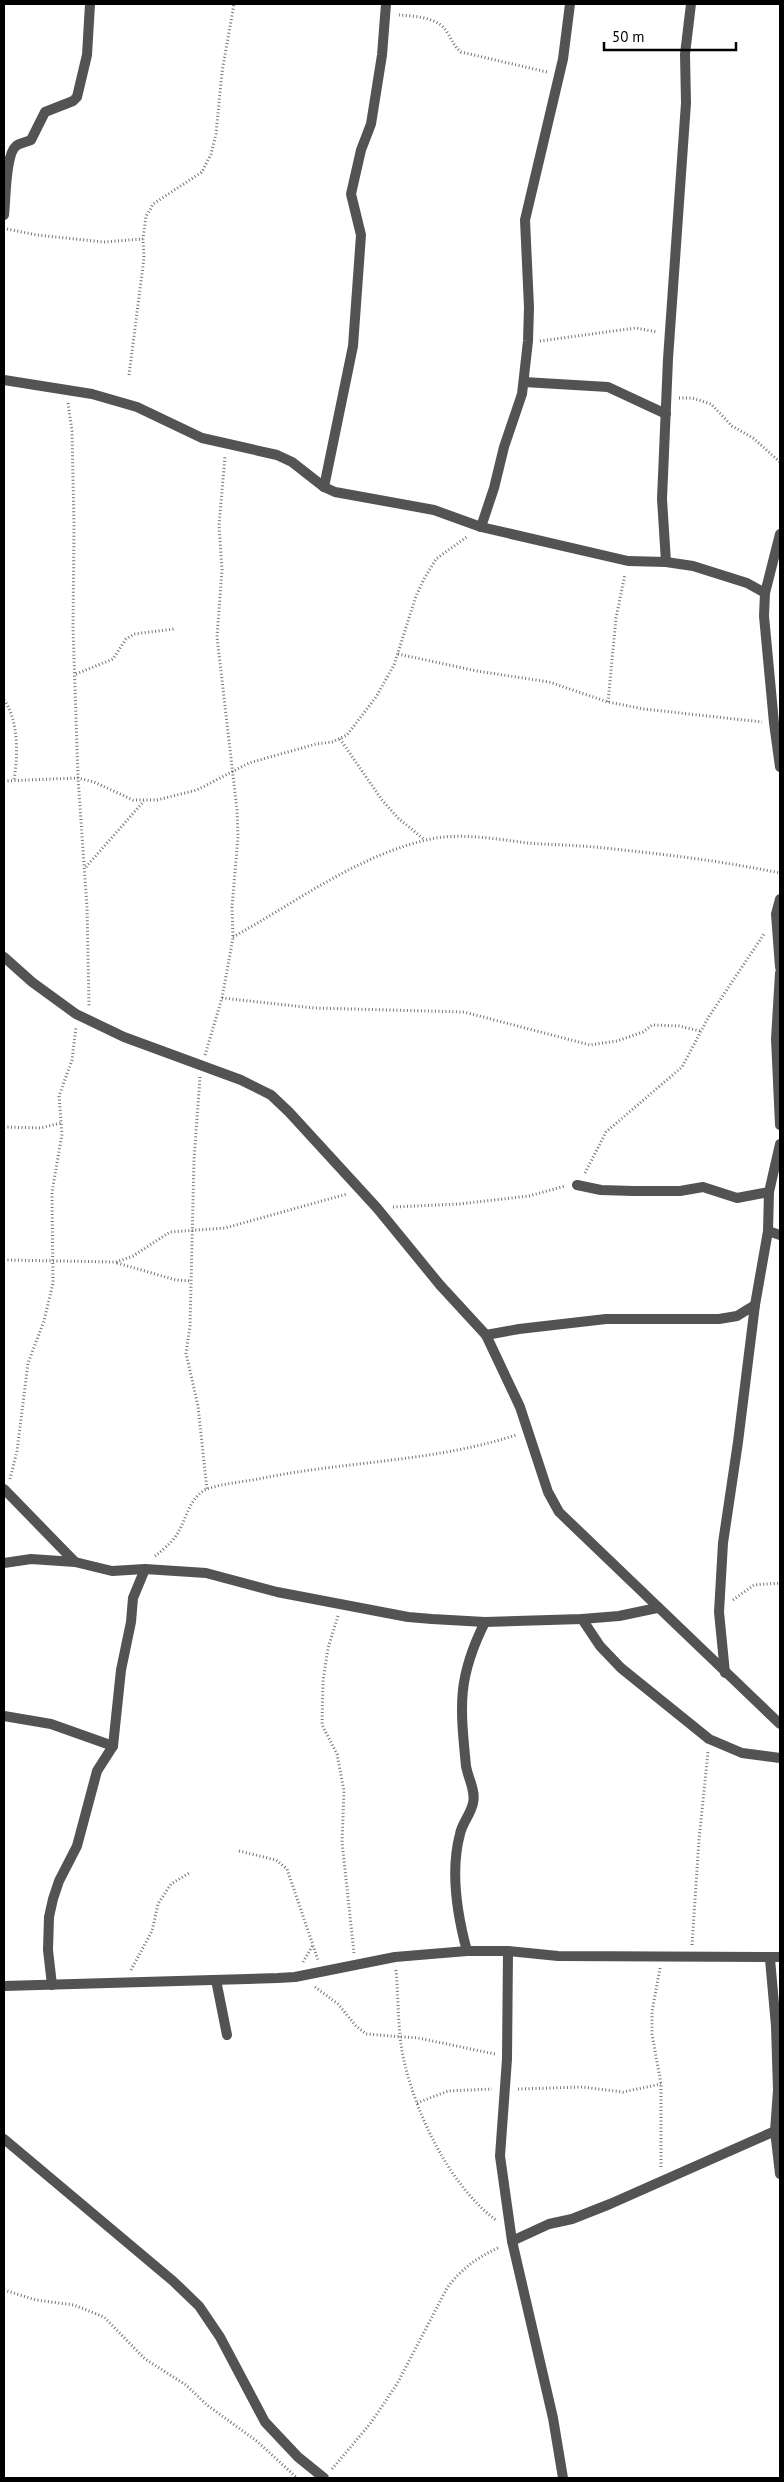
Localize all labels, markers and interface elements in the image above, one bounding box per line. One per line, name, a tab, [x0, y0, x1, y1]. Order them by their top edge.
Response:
scale bar	[604, 20, 736, 52]
text: 50 m	[612, 27, 645, 46]

